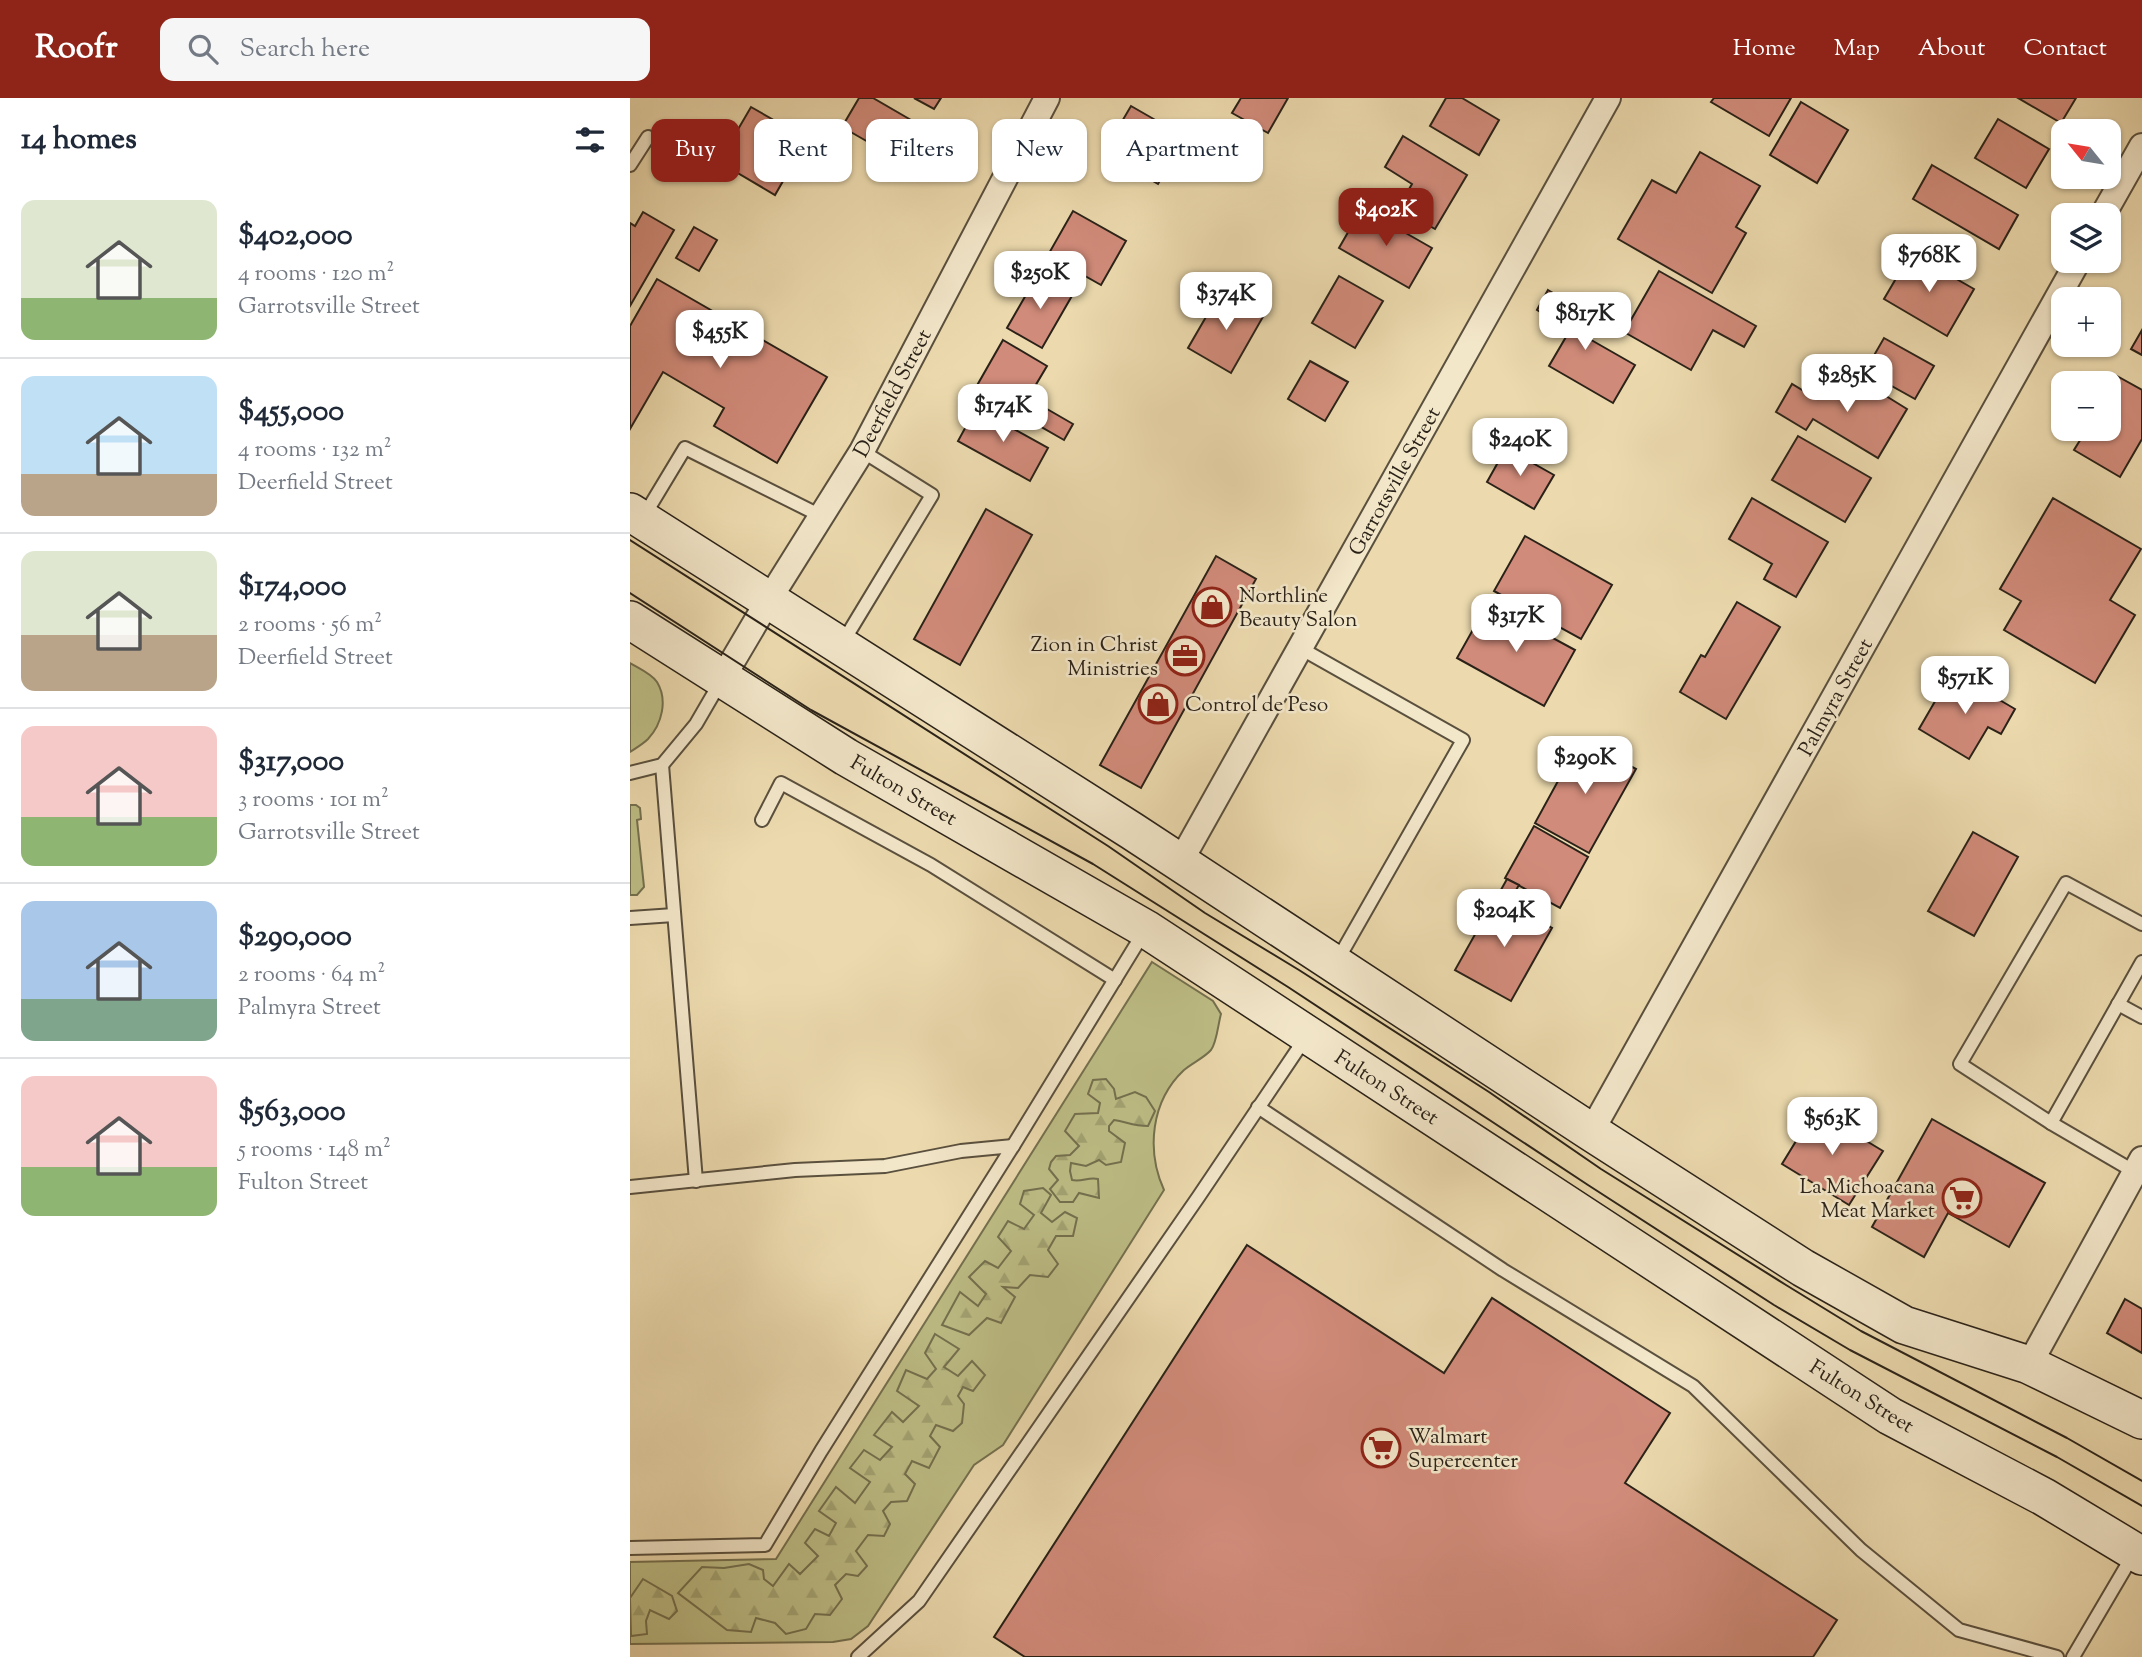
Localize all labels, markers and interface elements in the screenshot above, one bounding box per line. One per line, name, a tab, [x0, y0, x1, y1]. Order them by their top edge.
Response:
search box	[160, 18, 650, 81]
text: Roofr	[35, 25, 118, 73]
icon: search	[184, 30, 222, 68]
text: Search here	[240, 31, 370, 68]
text: Home	[1733, 32, 1796, 66]
text: Map	[1834, 32, 1880, 66]
text: About	[1918, 32, 1985, 66]
text: Contact	[2023, 32, 2107, 66]
text: 14 homes	[21, 119, 137, 162]
chip: Buy	[651, 119, 740, 182]
chip: Rent	[754, 119, 852, 182]
chip: Filters	[866, 119, 978, 182]
chip: New	[992, 119, 1087, 182]
chip: Apartment	[1101, 119, 1263, 182]
north arrow	[2051, 119, 2121, 189]
map controls	[2051, 119, 2121, 441]
icon: filters	[571, 121, 609, 159]
pin: $402K	[1337, 188, 1435, 248]
text: $402K	[1355, 194, 1418, 227]
button: layers	[2051, 203, 2121, 273]
text: $402,000	[238, 215, 353, 258]
icon: home	[77, 228, 161, 312]
pin: $768K	[1880, 234, 1978, 294]
text: $768K	[1897, 240, 1961, 273]
pin: $250K	[991, 252, 1089, 311]
text: $250K	[1010, 257, 1070, 290]
text: 4 rooms · 120 m²	[238, 258, 394, 291]
pin: $374K	[1177, 272, 1275, 332]
text: $374K	[1196, 278, 1256, 311]
button: +	[2051, 287, 2121, 357]
text: Garrotsville Street	[238, 291, 420, 324]
pin: $817K	[1536, 292, 1634, 352]
text: $817K	[1555, 298, 1615, 331]
pin: $455K	[671, 310, 769, 370]
text: $455K	[692, 316, 748, 349]
street label: Deerfield Street	[847, 324, 940, 463]
pin: $285K	[1798, 354, 1896, 414]
text: $285K	[1817, 360, 1877, 393]
button: −	[2051, 371, 2121, 441]
pin: $174K	[954, 384, 1052, 444]
text: $174K	[974, 390, 1032, 423]
text: $455,000	[238, 391, 344, 434]
street label: Garrotsville Street	[1342, 402, 1449, 562]
icon: home	[77, 404, 161, 488]
pin: $240K	[1471, 418, 1569, 478]
text: $240K	[1488, 424, 1552, 457]
text: 4 rooms · 132 m²	[238, 434, 391, 467]
text: Deerfield Street	[238, 467, 393, 500]
text: $174,000	[238, 566, 347, 609]
icon: home	[77, 579, 161, 663]
place label: Northline Beauty Salon	[1239, 582, 1357, 636]
shop icon: Northline Beauty Salon	[1191, 586, 1233, 628]
pin: $317K	[1467, 594, 1565, 654]
text: $317K	[1487, 600, 1545, 633]
text: 2 rooms · 56 m²	[238, 609, 382, 642]
place label: Zion in Christ Ministries	[1031, 631, 1158, 685]
street label: Palmyra Street	[1792, 634, 1882, 762]
office icon: Zion in Christ Ministries	[1164, 635, 1206, 677]
text: Deerfield Street	[238, 642, 393, 675]
pin: $571K	[1916, 656, 2014, 716]
text: $571K	[1937, 662, 1993, 695]
shop icon: Control de Peso	[1137, 683, 1179, 725]
place label: Control de Peso	[1185, 691, 1328, 721]
pin: $290K	[1536, 736, 1634, 796]
text: $317,000	[238, 741, 344, 784]
text: $290K	[1553, 742, 1617, 775]
street label: Fulton Street	[844, 749, 962, 834]
icon: home	[77, 754, 161, 838]
text: 3 rooms · 101 m²	[238, 784, 389, 817]
text: Garrotsville Street	[238, 817, 420, 850]
pin: $204K	[1455, 890, 1553, 949]
text: $204K	[1473, 895, 1535, 928]
text: $290,000	[238, 916, 352, 959]
icon: home	[77, 929, 161, 1013]
text: 2 rooms · 64 m²	[238, 959, 385, 992]
text: Palmyra Street	[238, 992, 381, 1025]
street label: Fulton Street	[1328, 1044, 1444, 1134]
text: $563,000	[238, 1091, 346, 1134]
pin: $563K	[1783, 1098, 1881, 1157]
text: $563K	[1803, 1103, 1861, 1136]
icon: home	[77, 1104, 161, 1188]
text: 5 rooms · 148 m²	[238, 1134, 391, 1167]
text: Fulton Street	[238, 1167, 368, 1200]
place label: La Michoacana Meat Market	[1799, 1173, 1935, 1227]
supermarket icon: La Michoacana Meat Market	[1941, 1177, 1983, 1219]
street label: Fulton Street	[1803, 1353, 1919, 1442]
place label: Walmart Supercenter	[1408, 1423, 1518, 1477]
supermarket icon: Walmart Supercenter	[1360, 1427, 1402, 1469]

